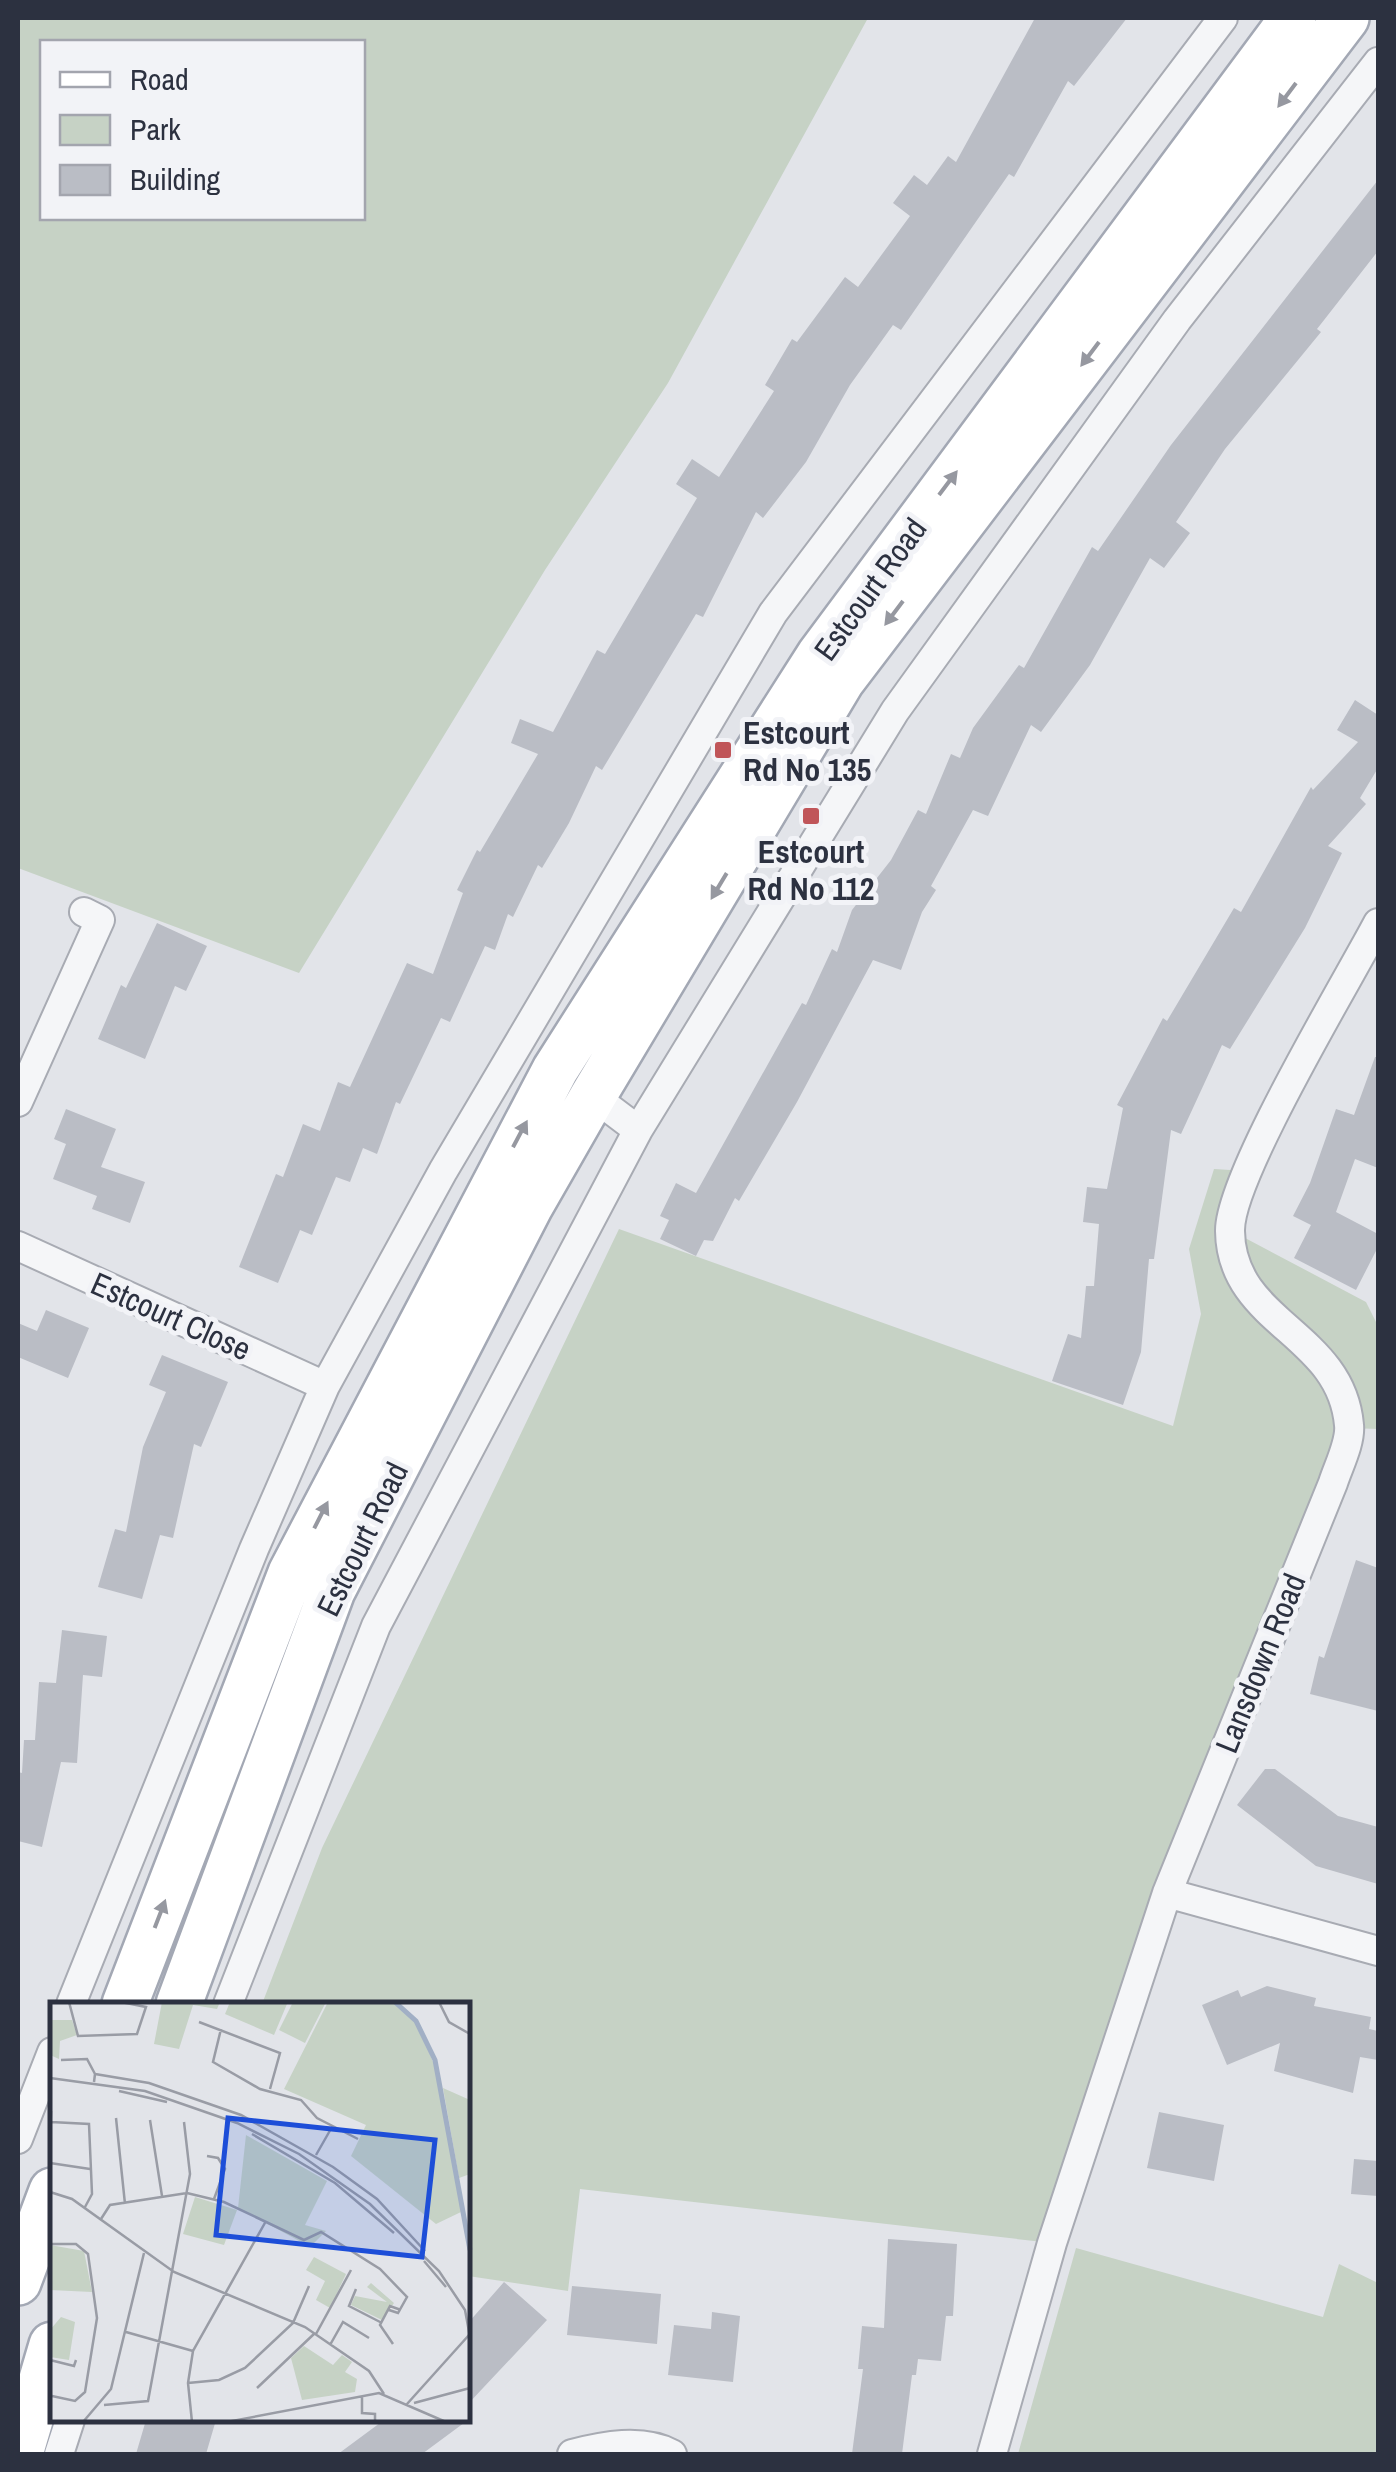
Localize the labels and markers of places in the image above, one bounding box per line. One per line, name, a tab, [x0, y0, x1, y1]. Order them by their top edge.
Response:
place label: Estcourt Rd No 135	[743, 711, 871, 791]
marker: Estcourt Rd No 135	[712, 739, 734, 761]
marker: Estcourt Rd No 112	[800, 805, 822, 827]
place label: Estcourt Rd No 112	[748, 830, 874, 910]

